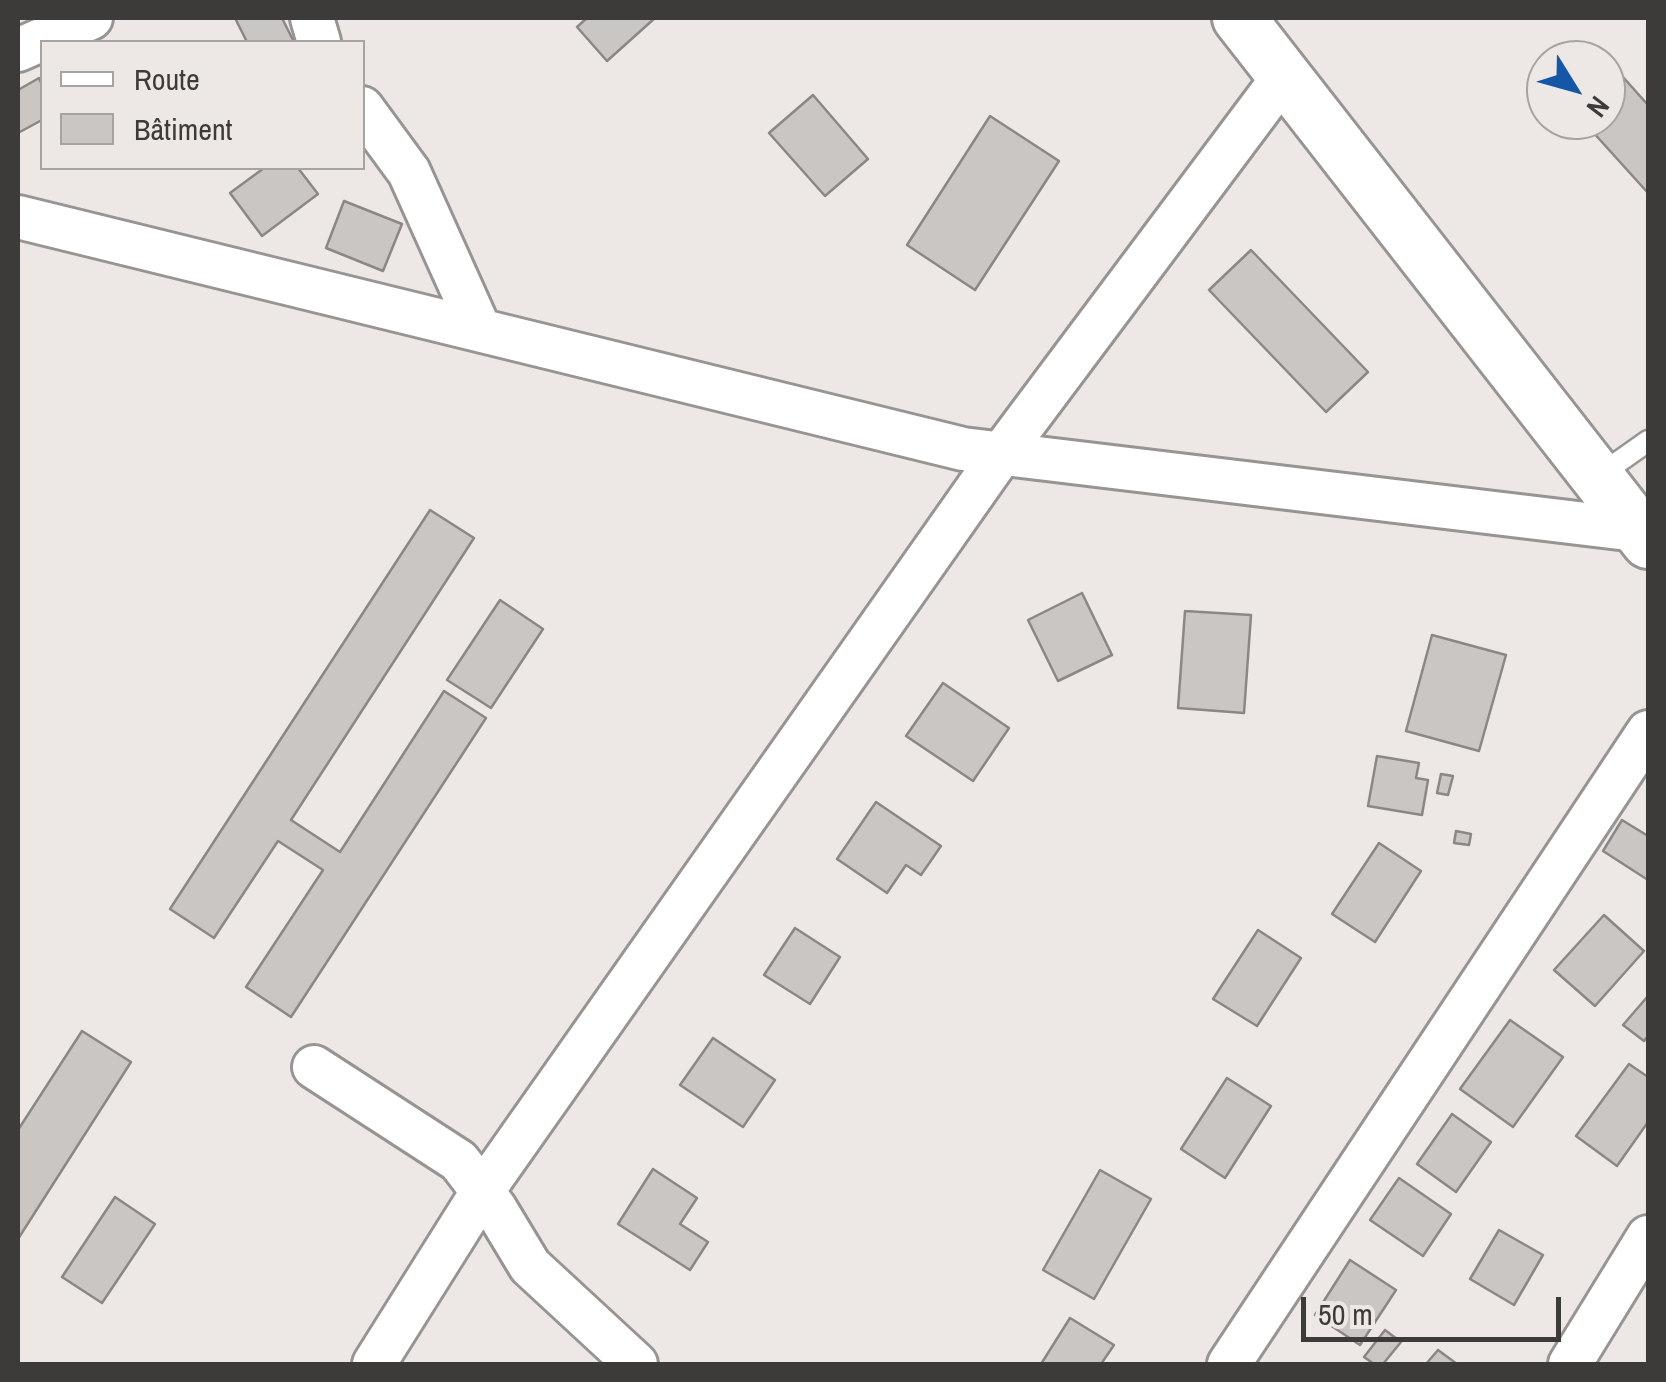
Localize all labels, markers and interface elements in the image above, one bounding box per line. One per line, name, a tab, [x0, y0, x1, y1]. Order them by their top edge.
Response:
legend	[40, 40, 365, 170]
north arrow	[1526, 40, 1626, 140]
text: Route	[134, 59, 200, 99]
text: N	[1578, 89, 1619, 125]
text: Bâtiment	[134, 109, 232, 149]
scale bar	[1306, 1277, 1566, 1339]
text: 50 m	[1318, 1294, 1373, 1334]

